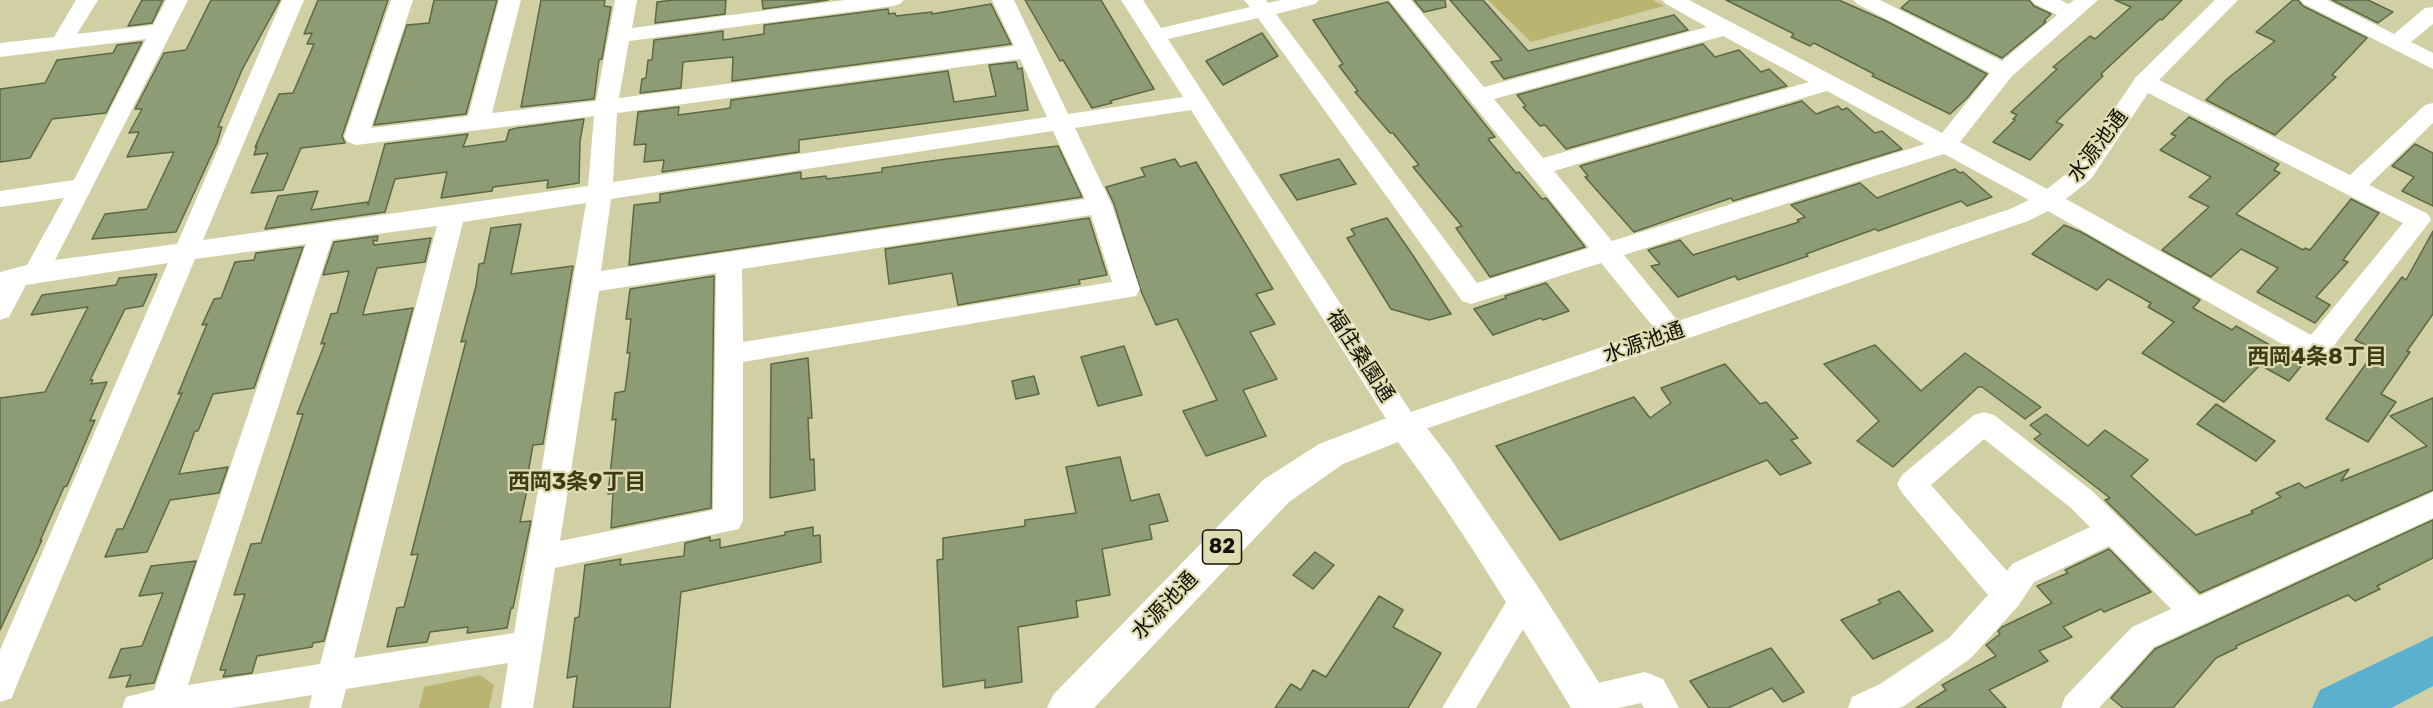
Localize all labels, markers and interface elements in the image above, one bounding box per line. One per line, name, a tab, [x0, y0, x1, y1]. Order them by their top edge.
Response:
street label: 水源池通	[2063, 105, 2133, 187]
street label: 福住桑園通	[1321, 305, 1399, 407]
street label: 水源池通	[1600, 317, 1688, 369]
district label: 西岡4条8丁目	[2247, 345, 2387, 371]
district label: 西岡3条9丁目	[508, 470, 646, 496]
road number: 82	[1202, 530, 1242, 564]
street label: 水源池通	[1127, 567, 1203, 645]

